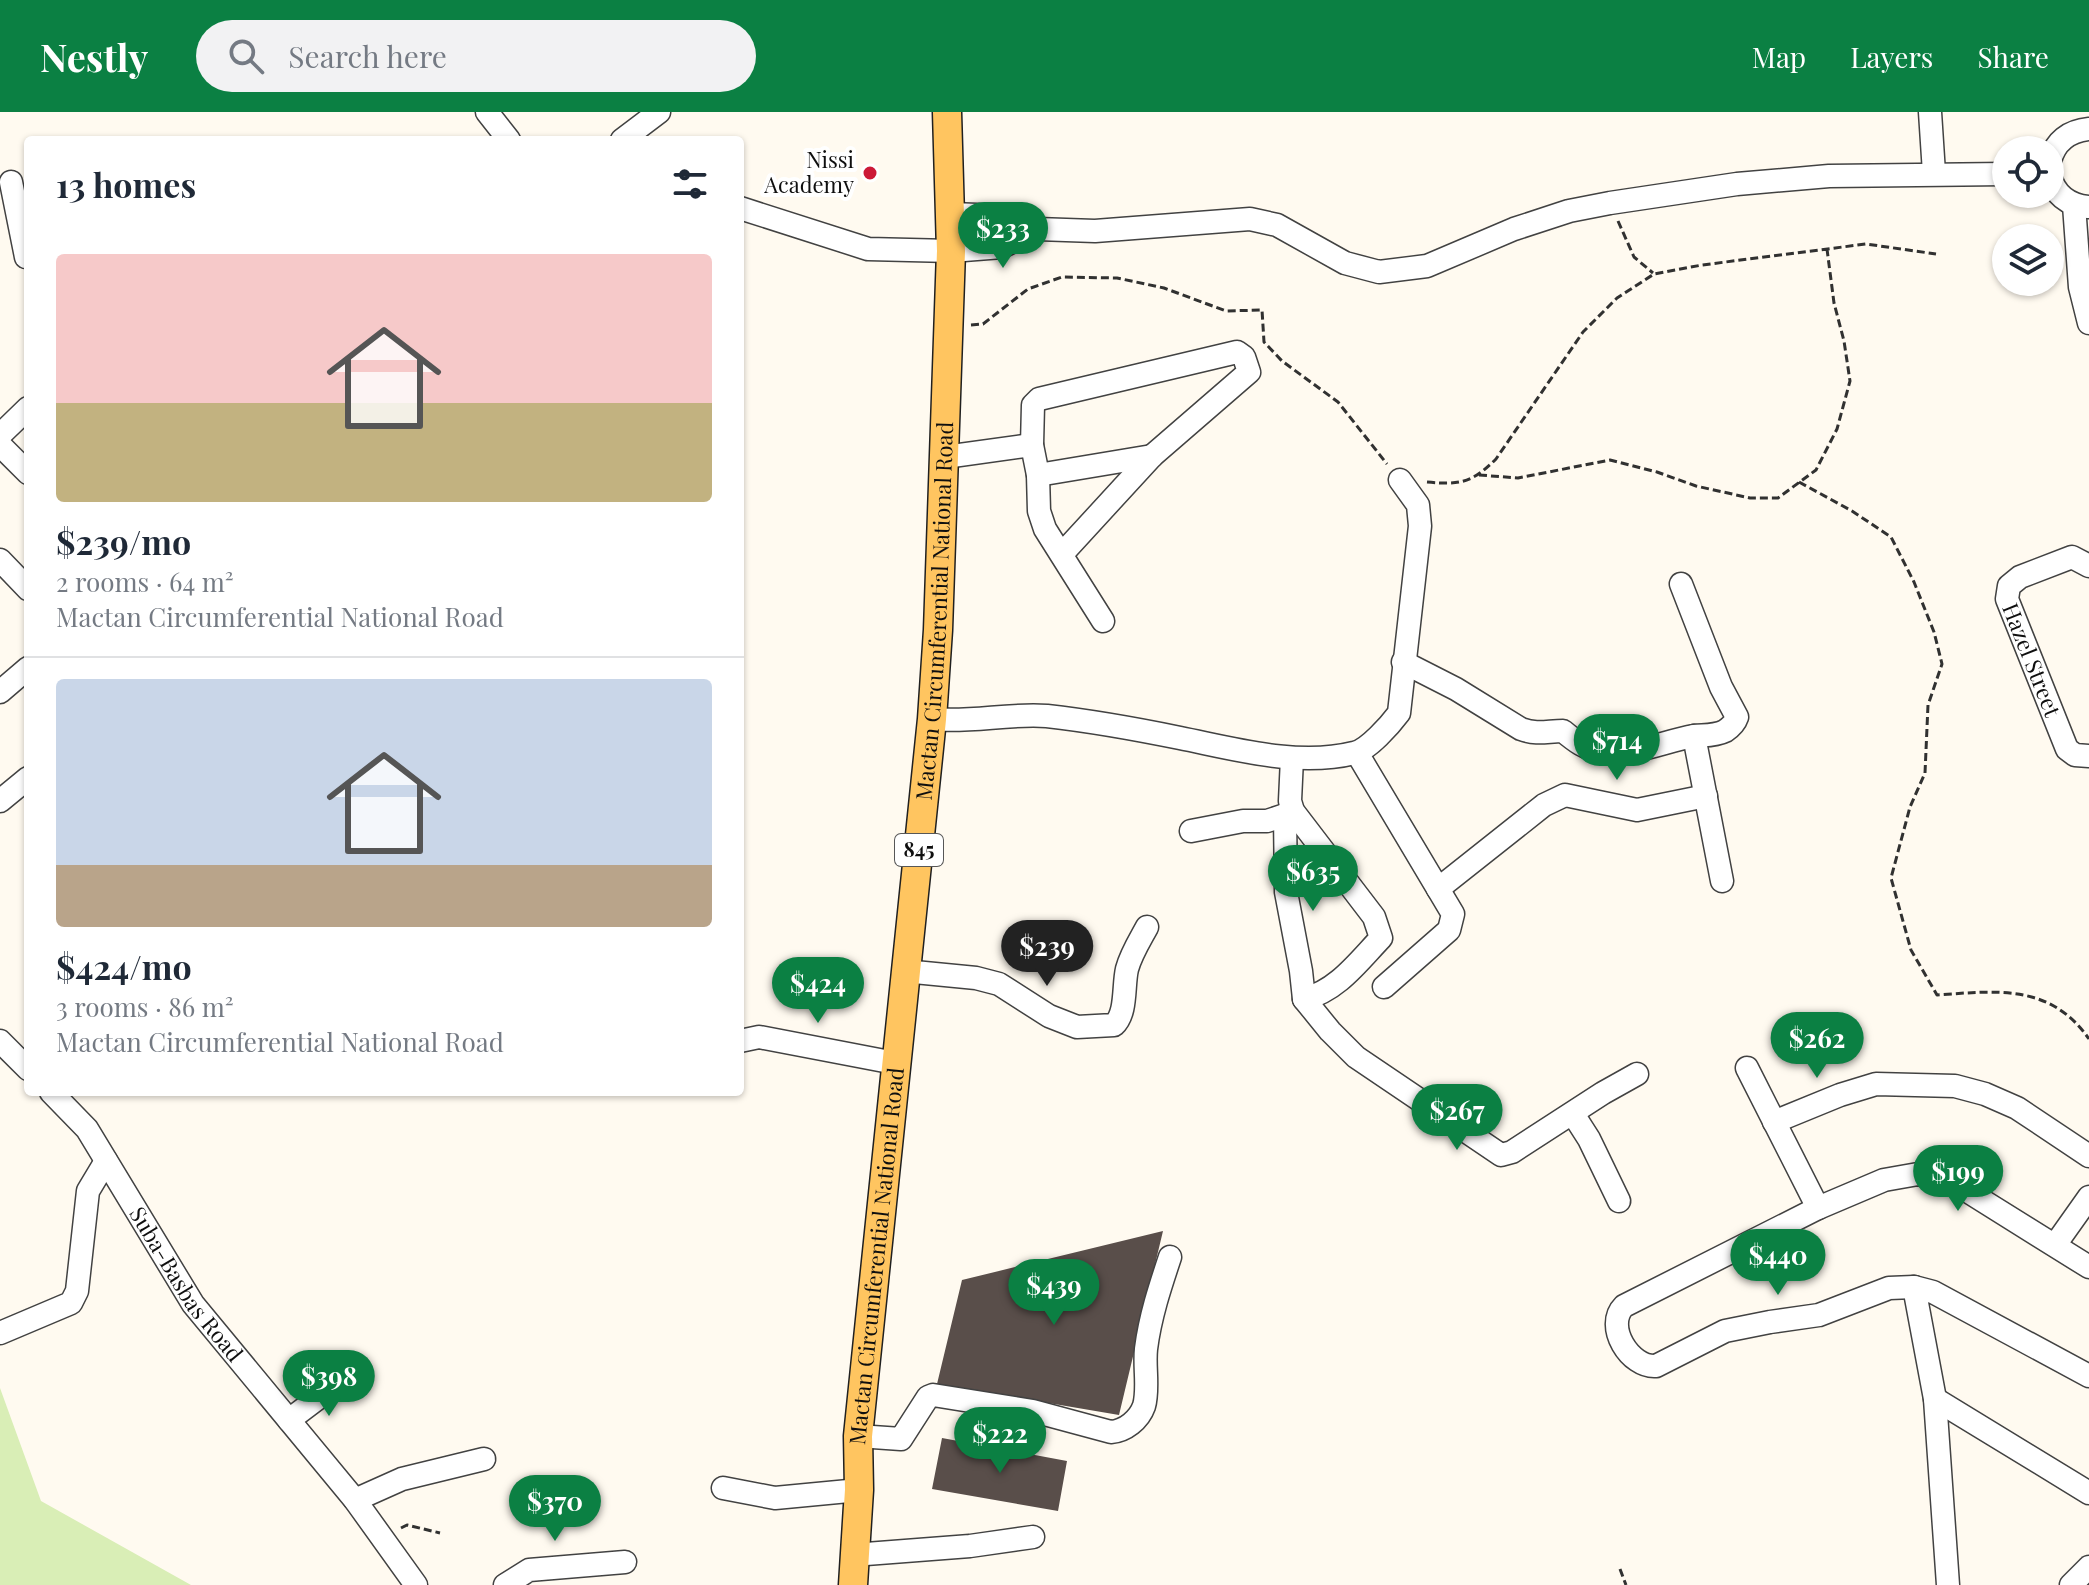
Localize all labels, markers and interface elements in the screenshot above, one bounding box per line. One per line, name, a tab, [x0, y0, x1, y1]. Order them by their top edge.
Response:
search box	[196, 20, 756, 92]
text: Nestly	[40, 31, 148, 82]
icon: search	[224, 34, 268, 78]
text: Search here	[288, 36, 447, 76]
text: Map	[1752, 38, 1806, 75]
text: Layers	[1850, 38, 1933, 75]
text: Share	[1977, 38, 2049, 75]
map controls	[1992, 136, 2064, 296]
button: locate	[1992, 136, 2064, 208]
place label: Nissi Academy	[763, 144, 854, 199]
text: 13 homes	[56, 161, 196, 207]
icon: filters	[668, 162, 712, 206]
marker: Nissi Academy	[861, 164, 879, 182]
pin: $233	[956, 202, 1050, 270]
text: $233	[976, 210, 1030, 245]
button: layers	[1992, 224, 2064, 296]
icon: home	[312, 306, 456, 450]
street label: Mactan Circumferential National Road	[908, 421, 959, 802]
text: $239/mo	[56, 518, 191, 564]
text: 2 rooms · 64 m²	[56, 564, 234, 599]
street label: Hazel Street	[1996, 598, 2069, 722]
text: Mactan Circumferential National Road	[56, 599, 504, 634]
pin: $714	[1570, 714, 1664, 782]
text: $714	[1592, 722, 1642, 757]
icon: home	[312, 731, 456, 875]
road number: 845	[895, 834, 943, 866]
pin: $635	[1266, 845, 1360, 913]
text: $635	[1286, 853, 1340, 888]
pin: $239	[1000, 920, 1094, 988]
text: $239	[1019, 928, 1075, 963]
text: $424/mo	[56, 943, 192, 989]
pin: $424	[771, 957, 865, 1025]
text: $424	[790, 965, 846, 1000]
text: 3 rooms · 86 m²	[56, 989, 234, 1024]
pin: $262	[1770, 1012, 1864, 1080]
text: $262	[1789, 1020, 1845, 1055]
text: Mactan Circumferential National Road	[56, 1024, 504, 1059]
street label: Mactan Circumferential National Road	[841, 1066, 910, 1446]
pin: $267	[1410, 1084, 1504, 1152]
text: $267	[1430, 1092, 1484, 1127]
pin: $199	[1911, 1145, 2005, 1213]
text: $199	[1931, 1153, 1985, 1188]
street label: Suba-Basbas Road	[123, 1201, 251, 1368]
pin: $440	[1731, 1229, 1825, 1297]
text: $440	[1748, 1237, 1808, 1272]
pin: $439	[1007, 1259, 1101, 1327]
text: $439	[1026, 1267, 1082, 1302]
pin: $398	[282, 1350, 376, 1418]
text: $398	[301, 1358, 357, 1393]
pin: $222	[953, 1407, 1047, 1475]
text: $222	[972, 1415, 1028, 1450]
pin: $370	[508, 1475, 602, 1543]
text: $370	[527, 1483, 583, 1518]

